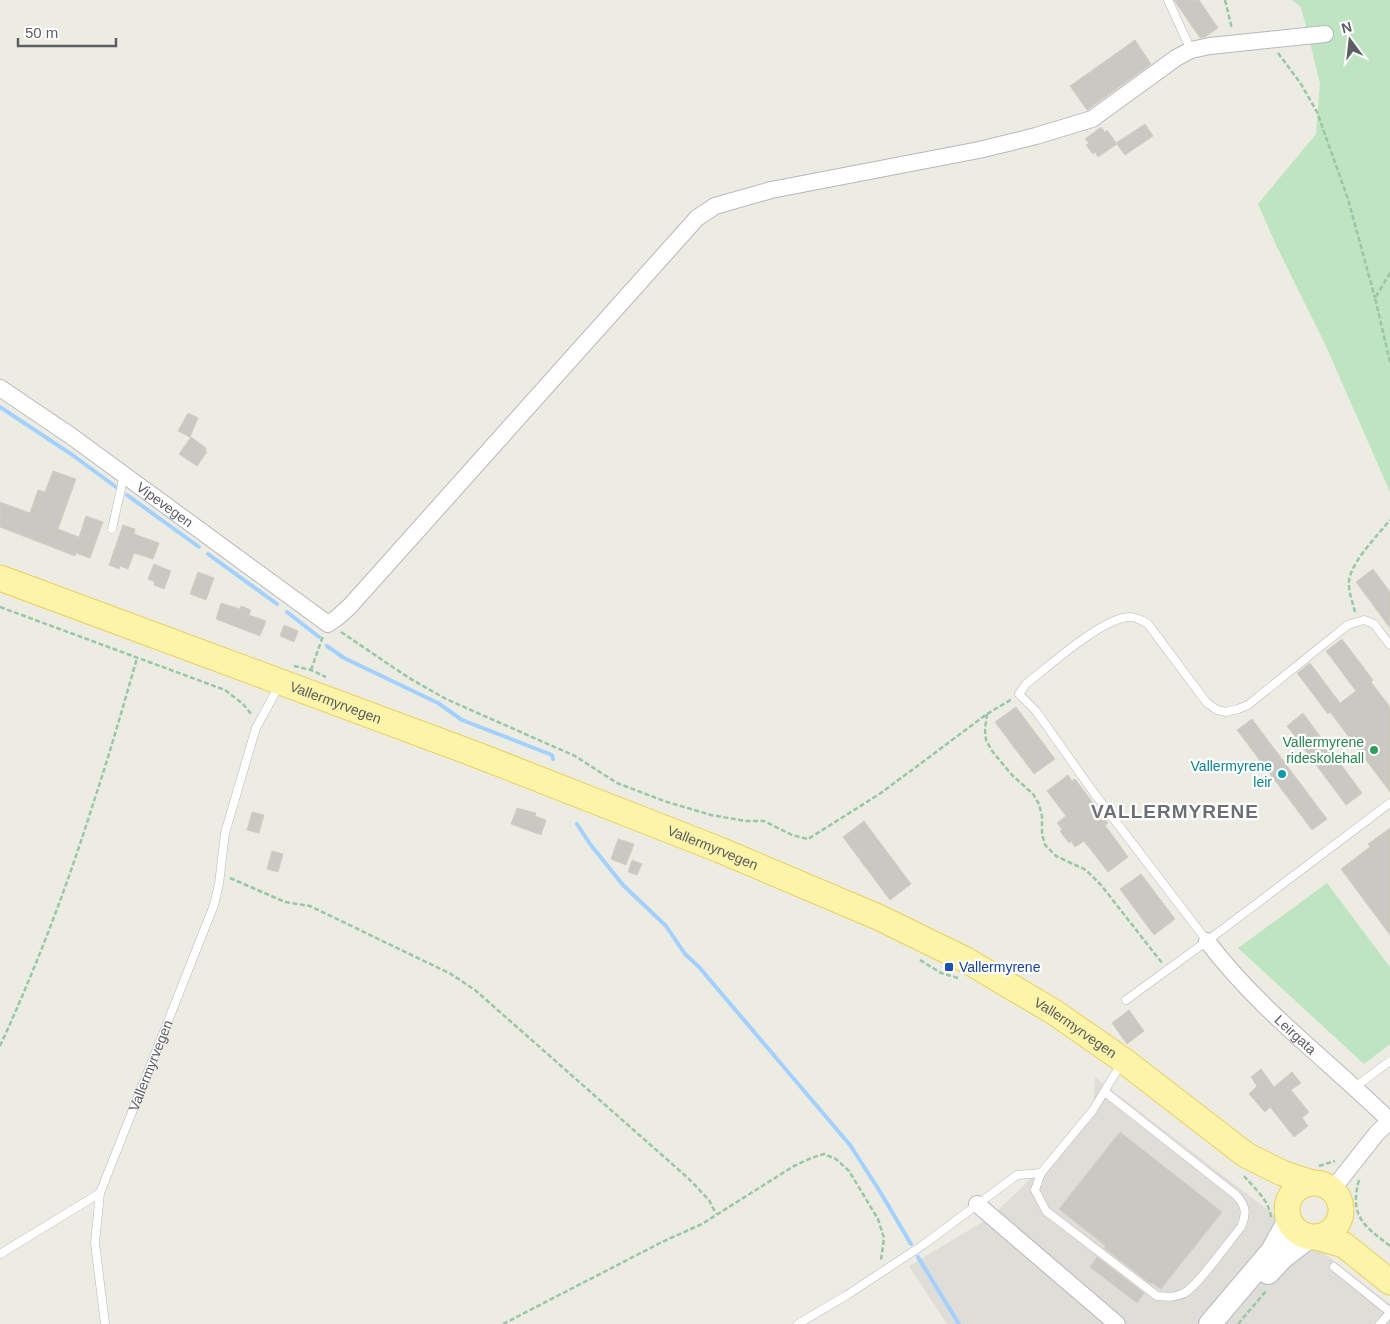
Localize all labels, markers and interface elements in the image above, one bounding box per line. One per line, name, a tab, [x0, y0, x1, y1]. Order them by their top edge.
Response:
scale bar	[18, 15, 115, 47]
north arrow	[1325, 15, 1375, 65]
text: N	[1340, 18, 1354, 36]
text: 50 m	[25, 24, 58, 41]
street label: Vipevegen	[134, 479, 196, 531]
street label: Vallermyrvegen	[288, 678, 384, 727]
place label: Vallermyrene rideskolehall	[1283, 734, 1364, 766]
marker: Vallermyrene rideskolehall	[1368, 744, 1380, 756]
place label: Vallermyrene leir	[1191, 758, 1272, 790]
marker: Vallermyrene leir	[1276, 768, 1288, 780]
district label: VALLERMYRENE	[1091, 801, 1259, 822]
street label: Vallermyrvegen	[665, 822, 760, 873]
place label: Vallermyrene	[959, 959, 1041, 975]
marker: Vallermyrene	[943, 961, 955, 973]
street label: Vallermyrvegen	[1031, 994, 1120, 1061]
street label: Leirgata	[1271, 1012, 1320, 1058]
street label: Vallermyrvegen	[125, 1018, 176, 1113]

